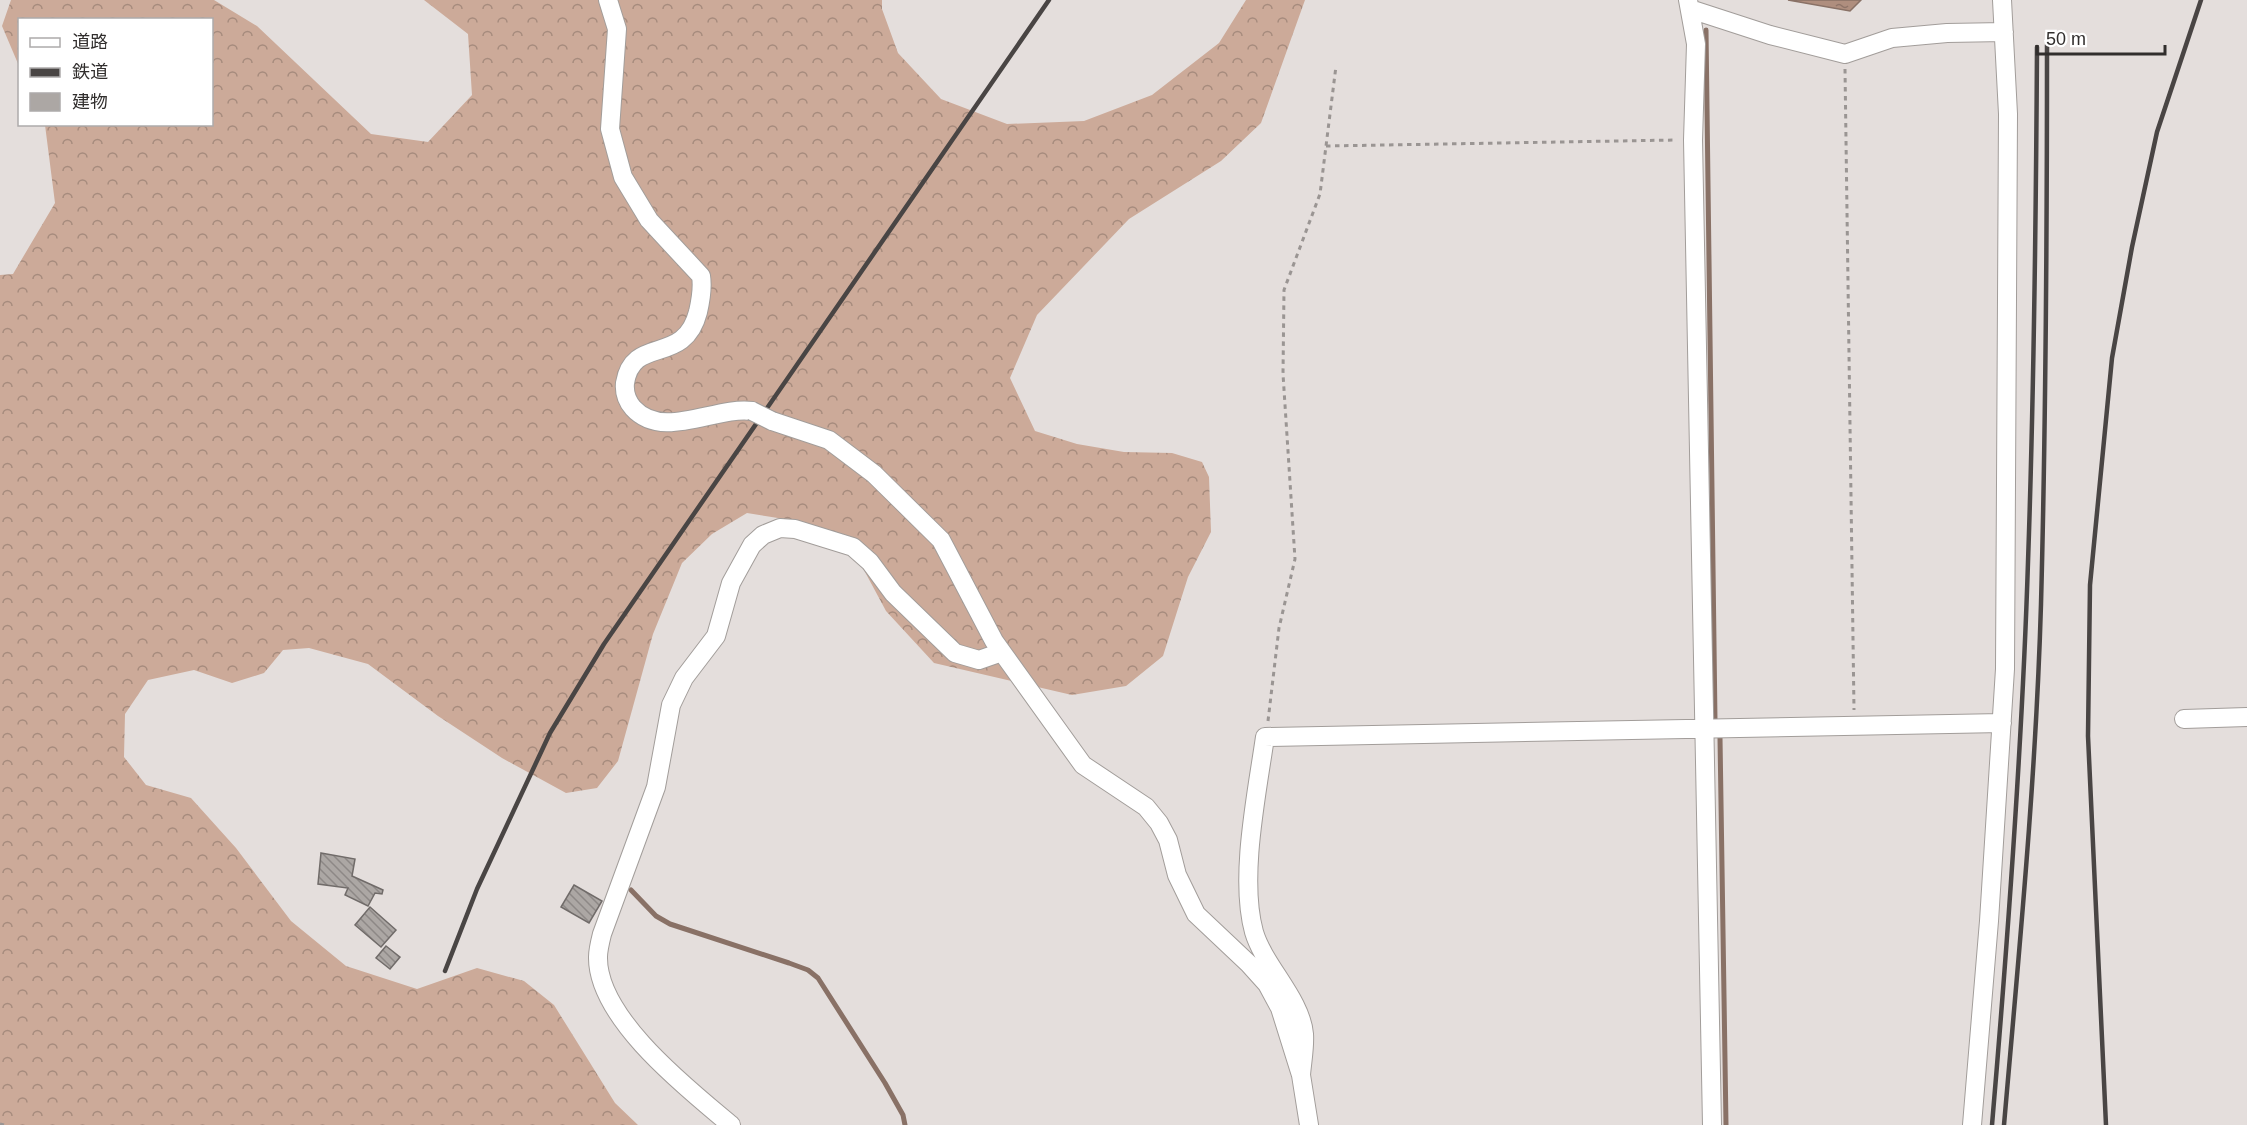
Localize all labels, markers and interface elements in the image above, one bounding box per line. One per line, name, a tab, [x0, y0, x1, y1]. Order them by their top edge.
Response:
legend	[18, 18, 213, 126]
scale bar	[2037, 18, 2164, 56]
text: 50 m	[2046, 29, 2086, 49]
text: 道路	[72, 32, 108, 52]
text: 鉄道	[72, 62, 108, 82]
text: 建物	[72, 92, 108, 112]

